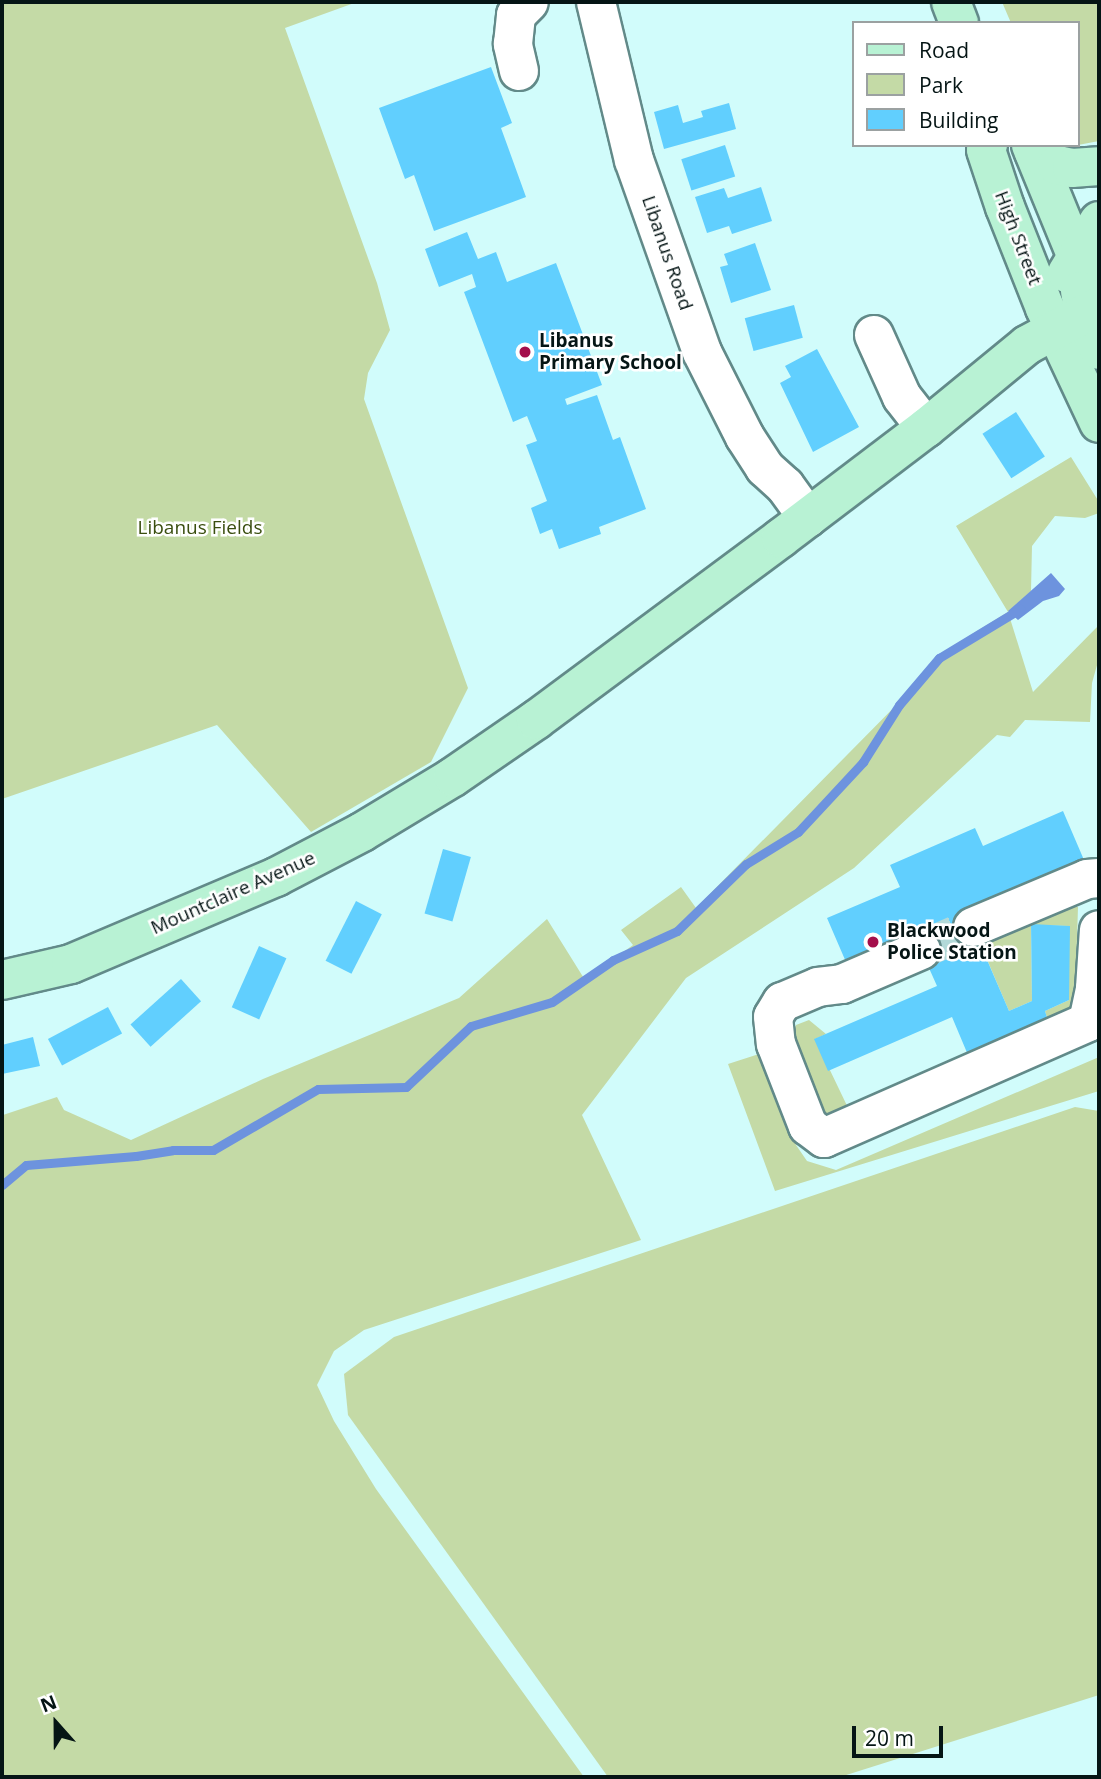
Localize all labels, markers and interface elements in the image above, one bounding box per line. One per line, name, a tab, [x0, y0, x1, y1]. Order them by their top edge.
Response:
legend	[852, 21, 1080, 147]
text: Road	[919, 36, 969, 64]
text: Park	[919, 71, 963, 99]
text: Building	[919, 106, 998, 134]
street label: High Street	[990, 188, 1046, 288]
street label: Libanus Road	[637, 193, 697, 313]
place label: Libanus Primary School	[539, 330, 682, 374]
marker: Libanus Primary School	[517, 344, 533, 360]
park label: Libanus Fields	[138, 517, 262, 539]
street label: Mountclaire Avenue	[147, 847, 319, 939]
place label: Blackwood Police Station	[887, 920, 1017, 964]
marker: Blackwood Police Station	[865, 934, 881, 950]
north arrow	[21, 1688, 91, 1758]
text: N	[37, 1688, 60, 1718]
scale bar	[856, 1712, 947, 1756]
text: 20 m	[865, 1724, 914, 1752]

